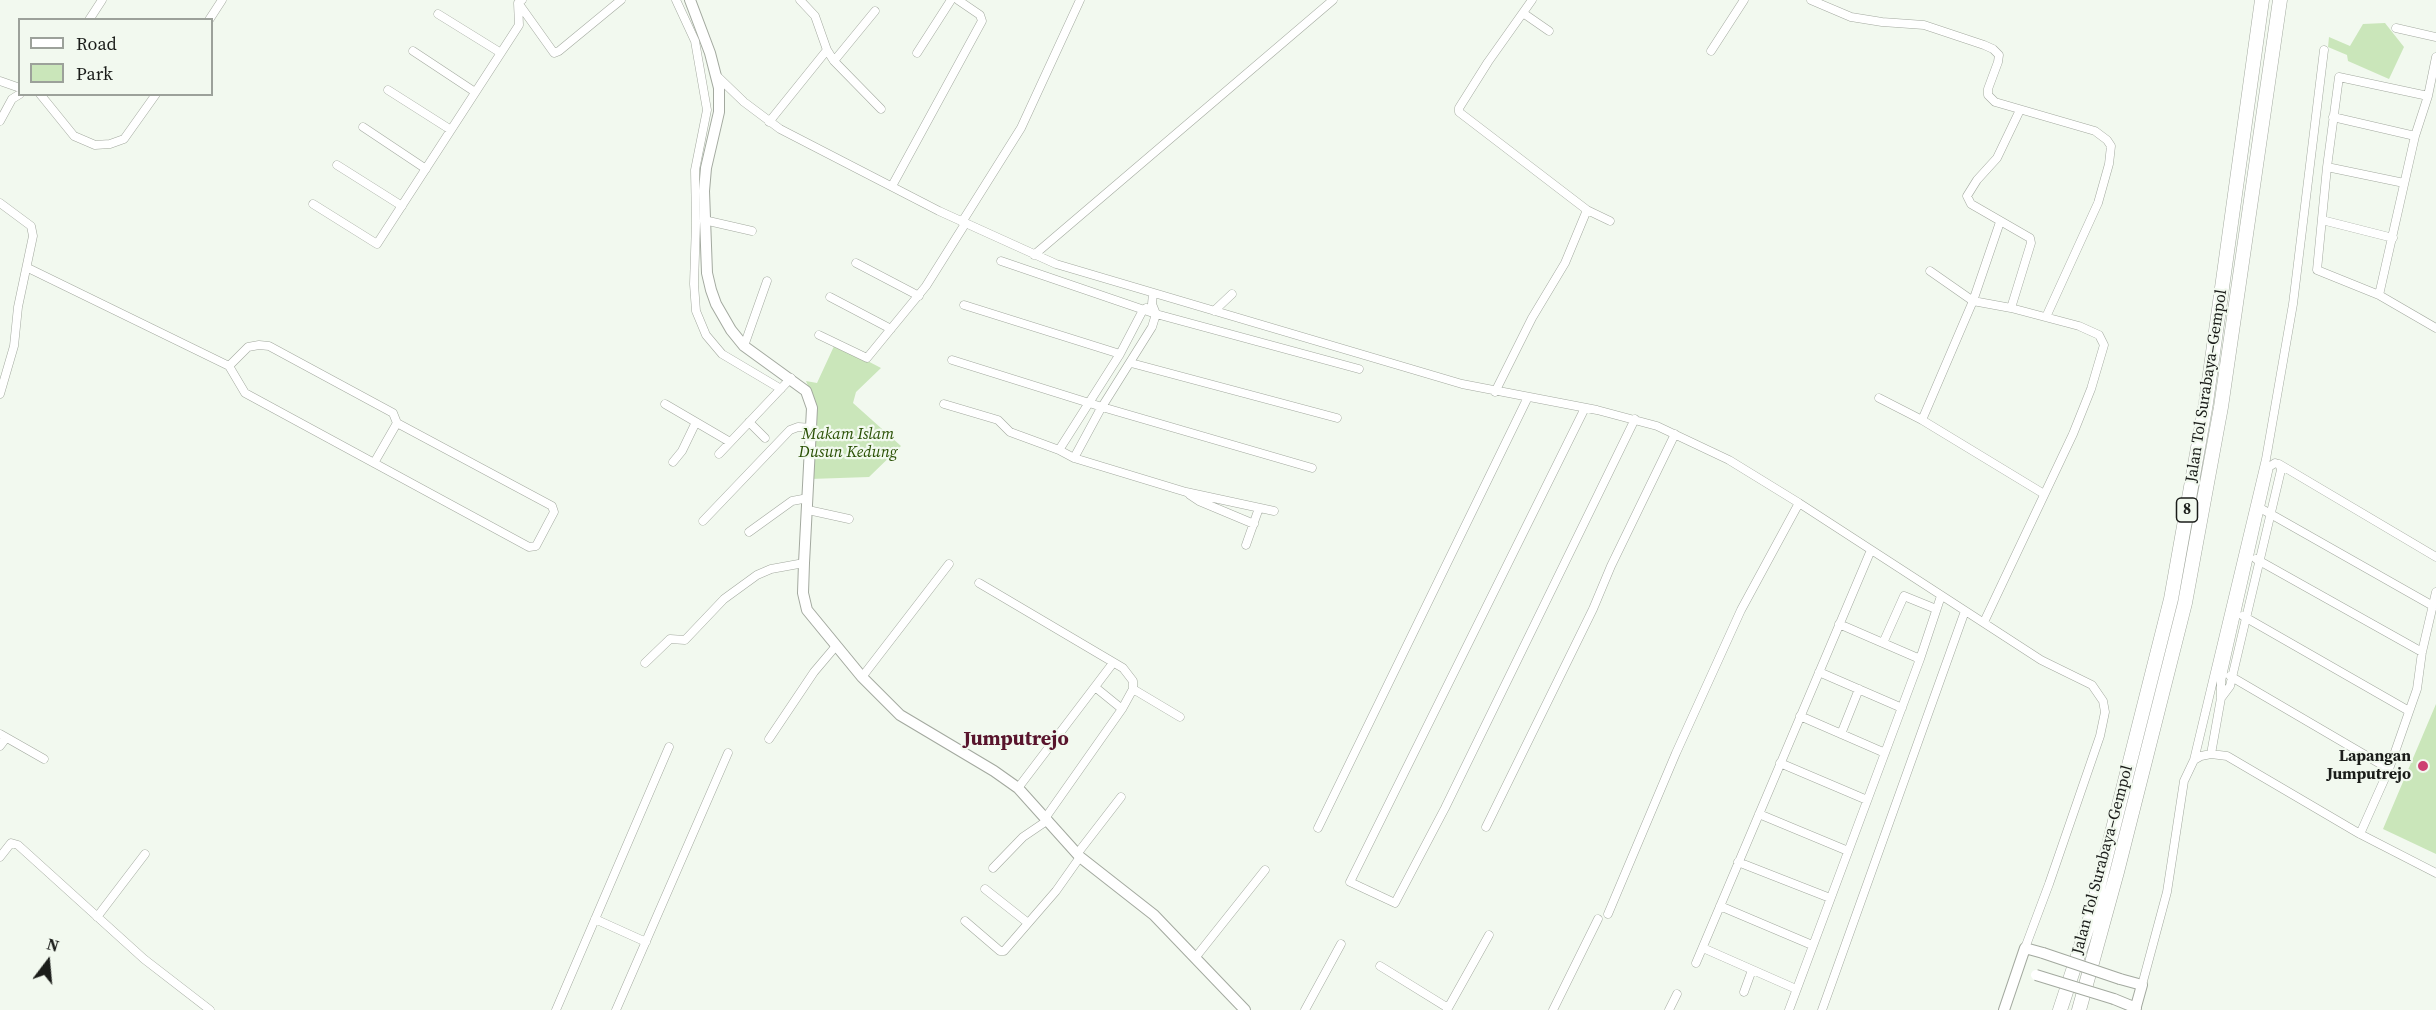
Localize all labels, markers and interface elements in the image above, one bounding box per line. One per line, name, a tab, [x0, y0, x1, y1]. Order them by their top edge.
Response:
legend	[18, 18, 213, 96]
text: Road	[76, 31, 117, 56]
text: Park	[76, 61, 113, 86]
street label: Jalan Tol Surabaya–Gempol	[2182, 288, 2232, 484]
park label: Makam Islam Dusun Kedung	[799, 425, 897, 463]
road number: 8	[2176, 498, 2198, 522]
district label: Jumputrejo	[963, 728, 1069, 752]
place label: Lapangan Jumputrejo	[2327, 747, 2411, 785]
marker: Lapangan Jumputrejo	[2416, 759, 2430, 773]
street label: Jalan Tol Surabaya–Gempol	[2068, 763, 2138, 957]
north arrow	[18, 932, 78, 992]
text: N	[44, 933, 62, 957]

